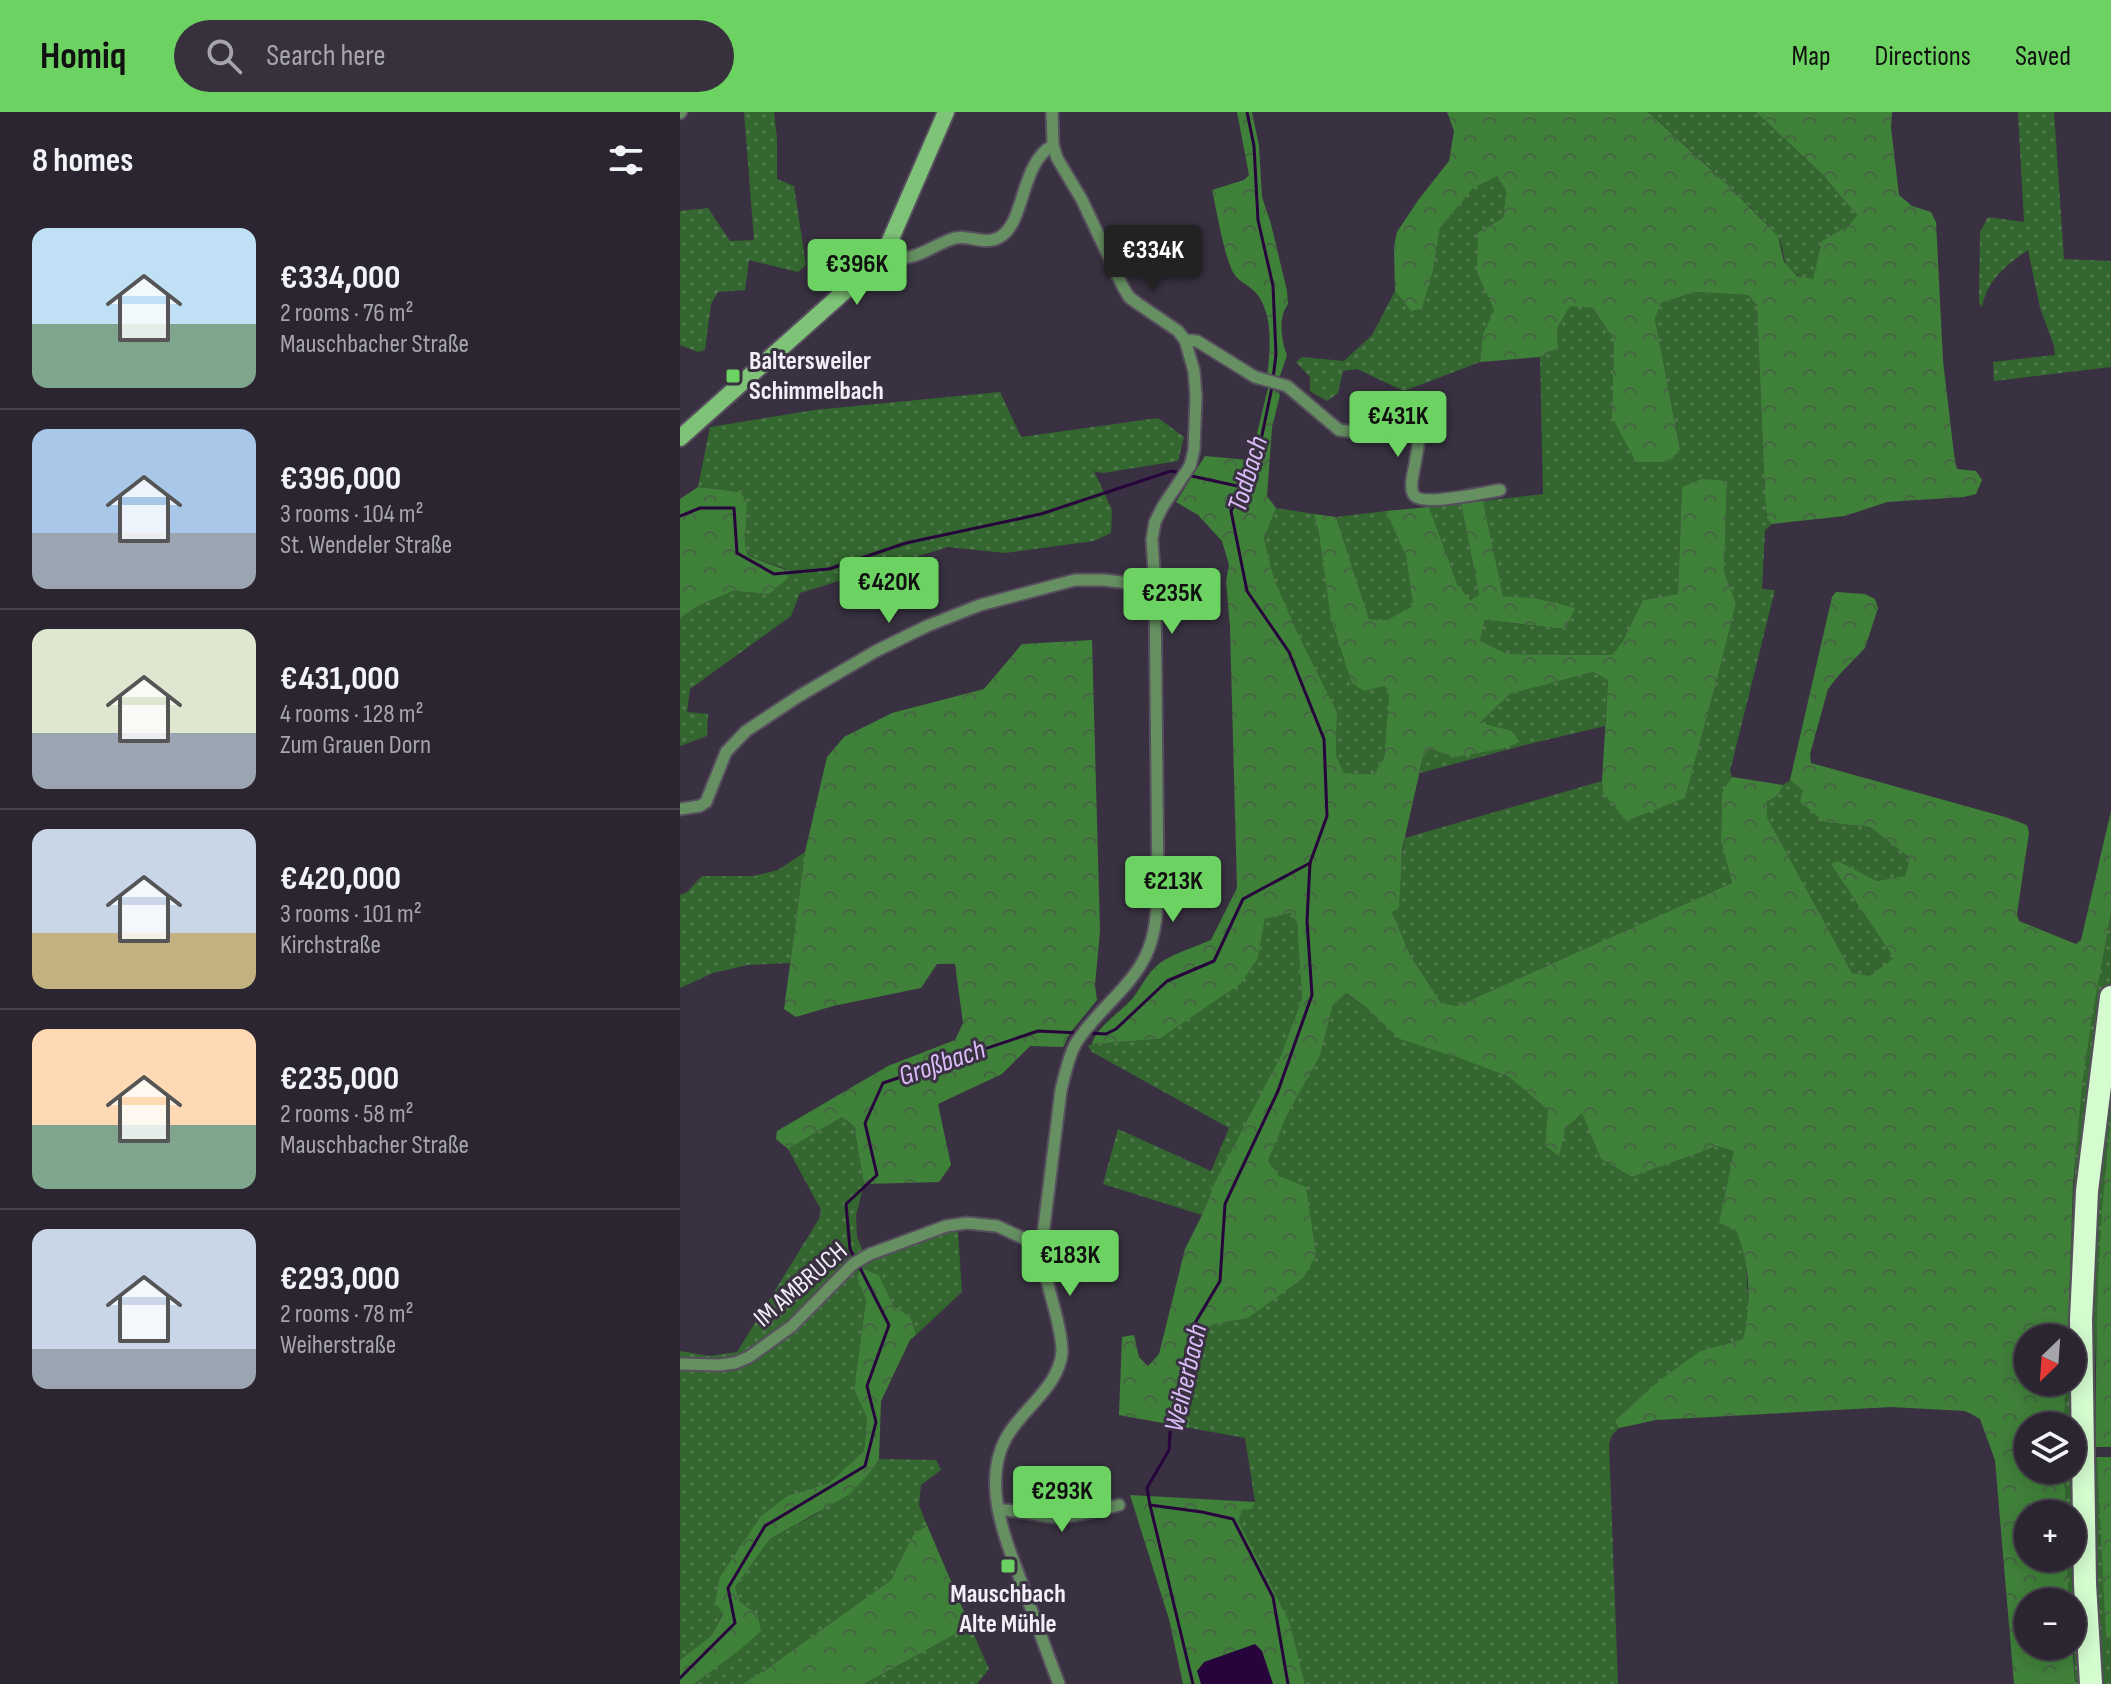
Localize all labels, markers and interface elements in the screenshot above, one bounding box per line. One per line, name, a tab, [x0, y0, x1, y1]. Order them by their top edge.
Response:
search box	[174, 20, 734, 92]
text: Homiq	[40, 34, 126, 79]
icon: search	[202, 34, 246, 78]
text: Search here	[266, 38, 386, 74]
text: Map	[1792, 40, 1831, 73]
text: Directions	[1875, 40, 1971, 73]
text: Saved	[2015, 40, 2071, 73]
icon: filters	[604, 138, 648, 182]
text: 8 homes	[32, 140, 133, 181]
pin: €334K	[1097, 225, 1209, 293]
text: €334K	[1122, 235, 1184, 266]
pin: €396K	[801, 239, 913, 307]
text: €396K	[826, 249, 888, 280]
text: €334,000	[280, 257, 400, 298]
icon: home	[96, 260, 192, 356]
text: 2 rooms · 76 m²	[280, 298, 414, 329]
text: Mauschbacher Straße	[280, 329, 469, 360]
place label: Baltersweiler Schimmelbach	[749, 346, 884, 407]
marker: Baltersweiler Schimmelbach	[724, 367, 742, 385]
pin: €431K	[1342, 391, 1454, 459]
text: €431K	[1367, 401, 1429, 432]
water label: Todbach	[1221, 432, 1275, 516]
text: €396,000	[280, 458, 401, 499]
icon: home	[96, 461, 192, 557]
text: 3 rooms · 104 m²	[280, 499, 424, 530]
text: St. Wendeler Straße	[280, 530, 452, 561]
pin: €420K	[833, 557, 945, 625]
text: €420K	[858, 567, 920, 598]
pin: €235K	[1116, 568, 1228, 636]
text: €235K	[1142, 578, 1202, 609]
text: €431,000	[280, 658, 400, 699]
icon: home	[96, 661, 192, 757]
text: 4 rooms · 128 m²	[280, 699, 424, 730]
text: Zum Grauen Dorn	[280, 730, 431, 761]
pin: €213K	[1117, 856, 1229, 924]
text: €420,000	[280, 858, 401, 899]
icon: home	[96, 861, 192, 957]
text: €213K	[1143, 866, 1203, 897]
text: 3 rooms · 101 m²	[280, 899, 422, 930]
text: Kirchstraße	[280, 930, 381, 961]
water label: Großbach	[894, 1033, 990, 1093]
text: €235,000	[280, 1058, 399, 1099]
icon: home	[96, 1061, 192, 1157]
text: 2 rooms · 58 m²	[280, 1099, 414, 1130]
text: Mauschbacher Straße	[280, 1130, 469, 1161]
pin: €183K	[1014, 1230, 1126, 1298]
street label: IM AMBRUCH	[748, 1236, 854, 1334]
text: €183K	[1040, 1240, 1100, 1271]
text: €293,000	[280, 1258, 400, 1299]
icon: home	[96, 1261, 192, 1357]
text: 2 rooms · 78 m²	[280, 1299, 414, 1330]
water label: Weiherbach	[1158, 1321, 1214, 1435]
north arrow	[2014, 1324, 2086, 1396]
map controls	[2014, 1324, 2086, 1660]
text: Weiherstraße	[280, 1330, 396, 1361]
button: layers	[2014, 1412, 2086, 1484]
pin: €293K	[1006, 1466, 1118, 1534]
text: €293K	[1031, 1476, 1093, 1507]
button: +	[2014, 1500, 2086, 1572]
marker: Mauschbach Alte Mühle	[999, 1557, 1017, 1575]
place label: Mauschbach Alte Mühle	[950, 1579, 1066, 1640]
button: −	[2014, 1588, 2086, 1660]

